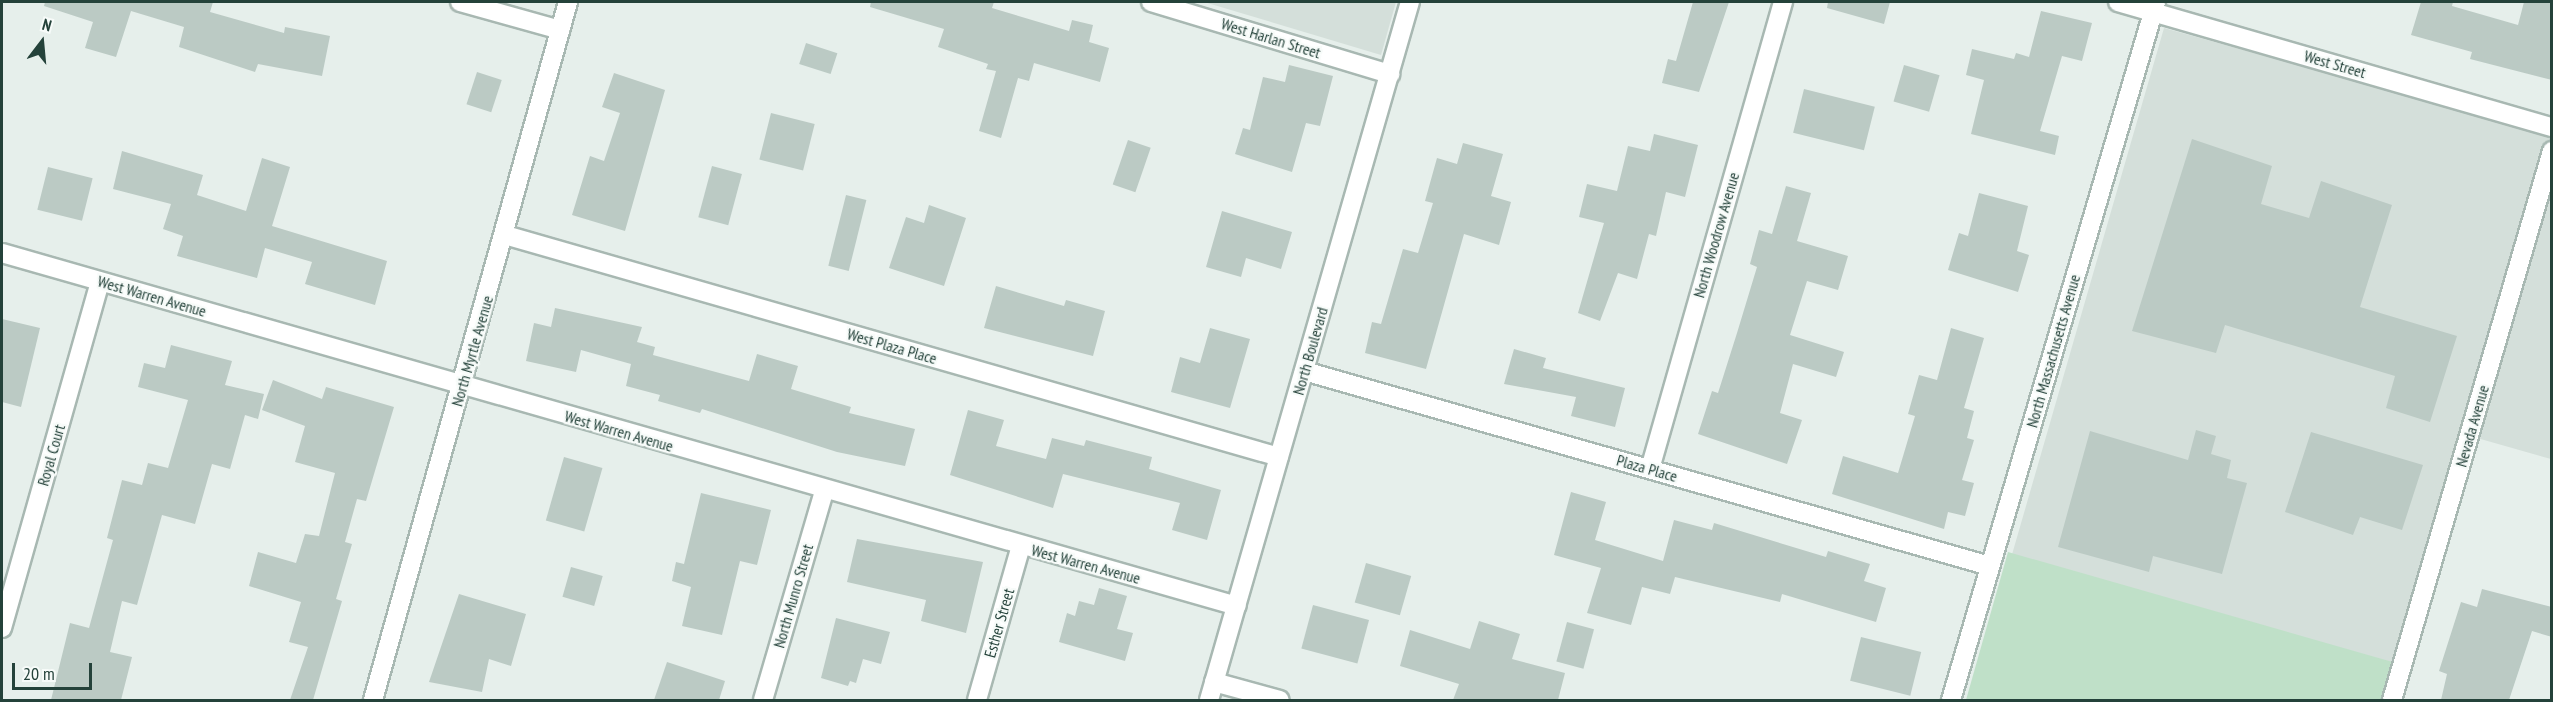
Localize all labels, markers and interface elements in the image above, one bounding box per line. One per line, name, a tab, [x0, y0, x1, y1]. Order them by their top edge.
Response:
north arrow	[12, 12, 72, 72]
text: N	[40, 14, 54, 35]
street label: West Harlan Street	[1219, 14, 1323, 62]
street label: West Street	[2302, 46, 2368, 82]
street label: North Woodrow Avenue	[1689, 170, 1743, 300]
street label: West Warren Avenue	[95, 271, 209, 321]
street label: North Massachusetts Avenue	[2022, 272, 2084, 430]
street label: North Myrtle Avenue	[447, 293, 497, 409]
street label: North Boulevard	[1288, 305, 1332, 397]
street label: West Plaza Place	[845, 324, 939, 368]
street label: Nevada Avenue	[2451, 383, 2493, 469]
street label: West Warren Avenue	[562, 406, 676, 456]
street label: Royal Court	[33, 422, 69, 488]
street label: Plaza Place	[1614, 450, 1680, 486]
street label: West Warren Avenue	[1029, 540, 1143, 588]
street label: North Munro Street	[769, 542, 817, 650]
street label: Esther Street	[980, 586, 1018, 660]
scale bar	[15, 651, 94, 689]
text: 20 m	[23, 662, 55, 685]

